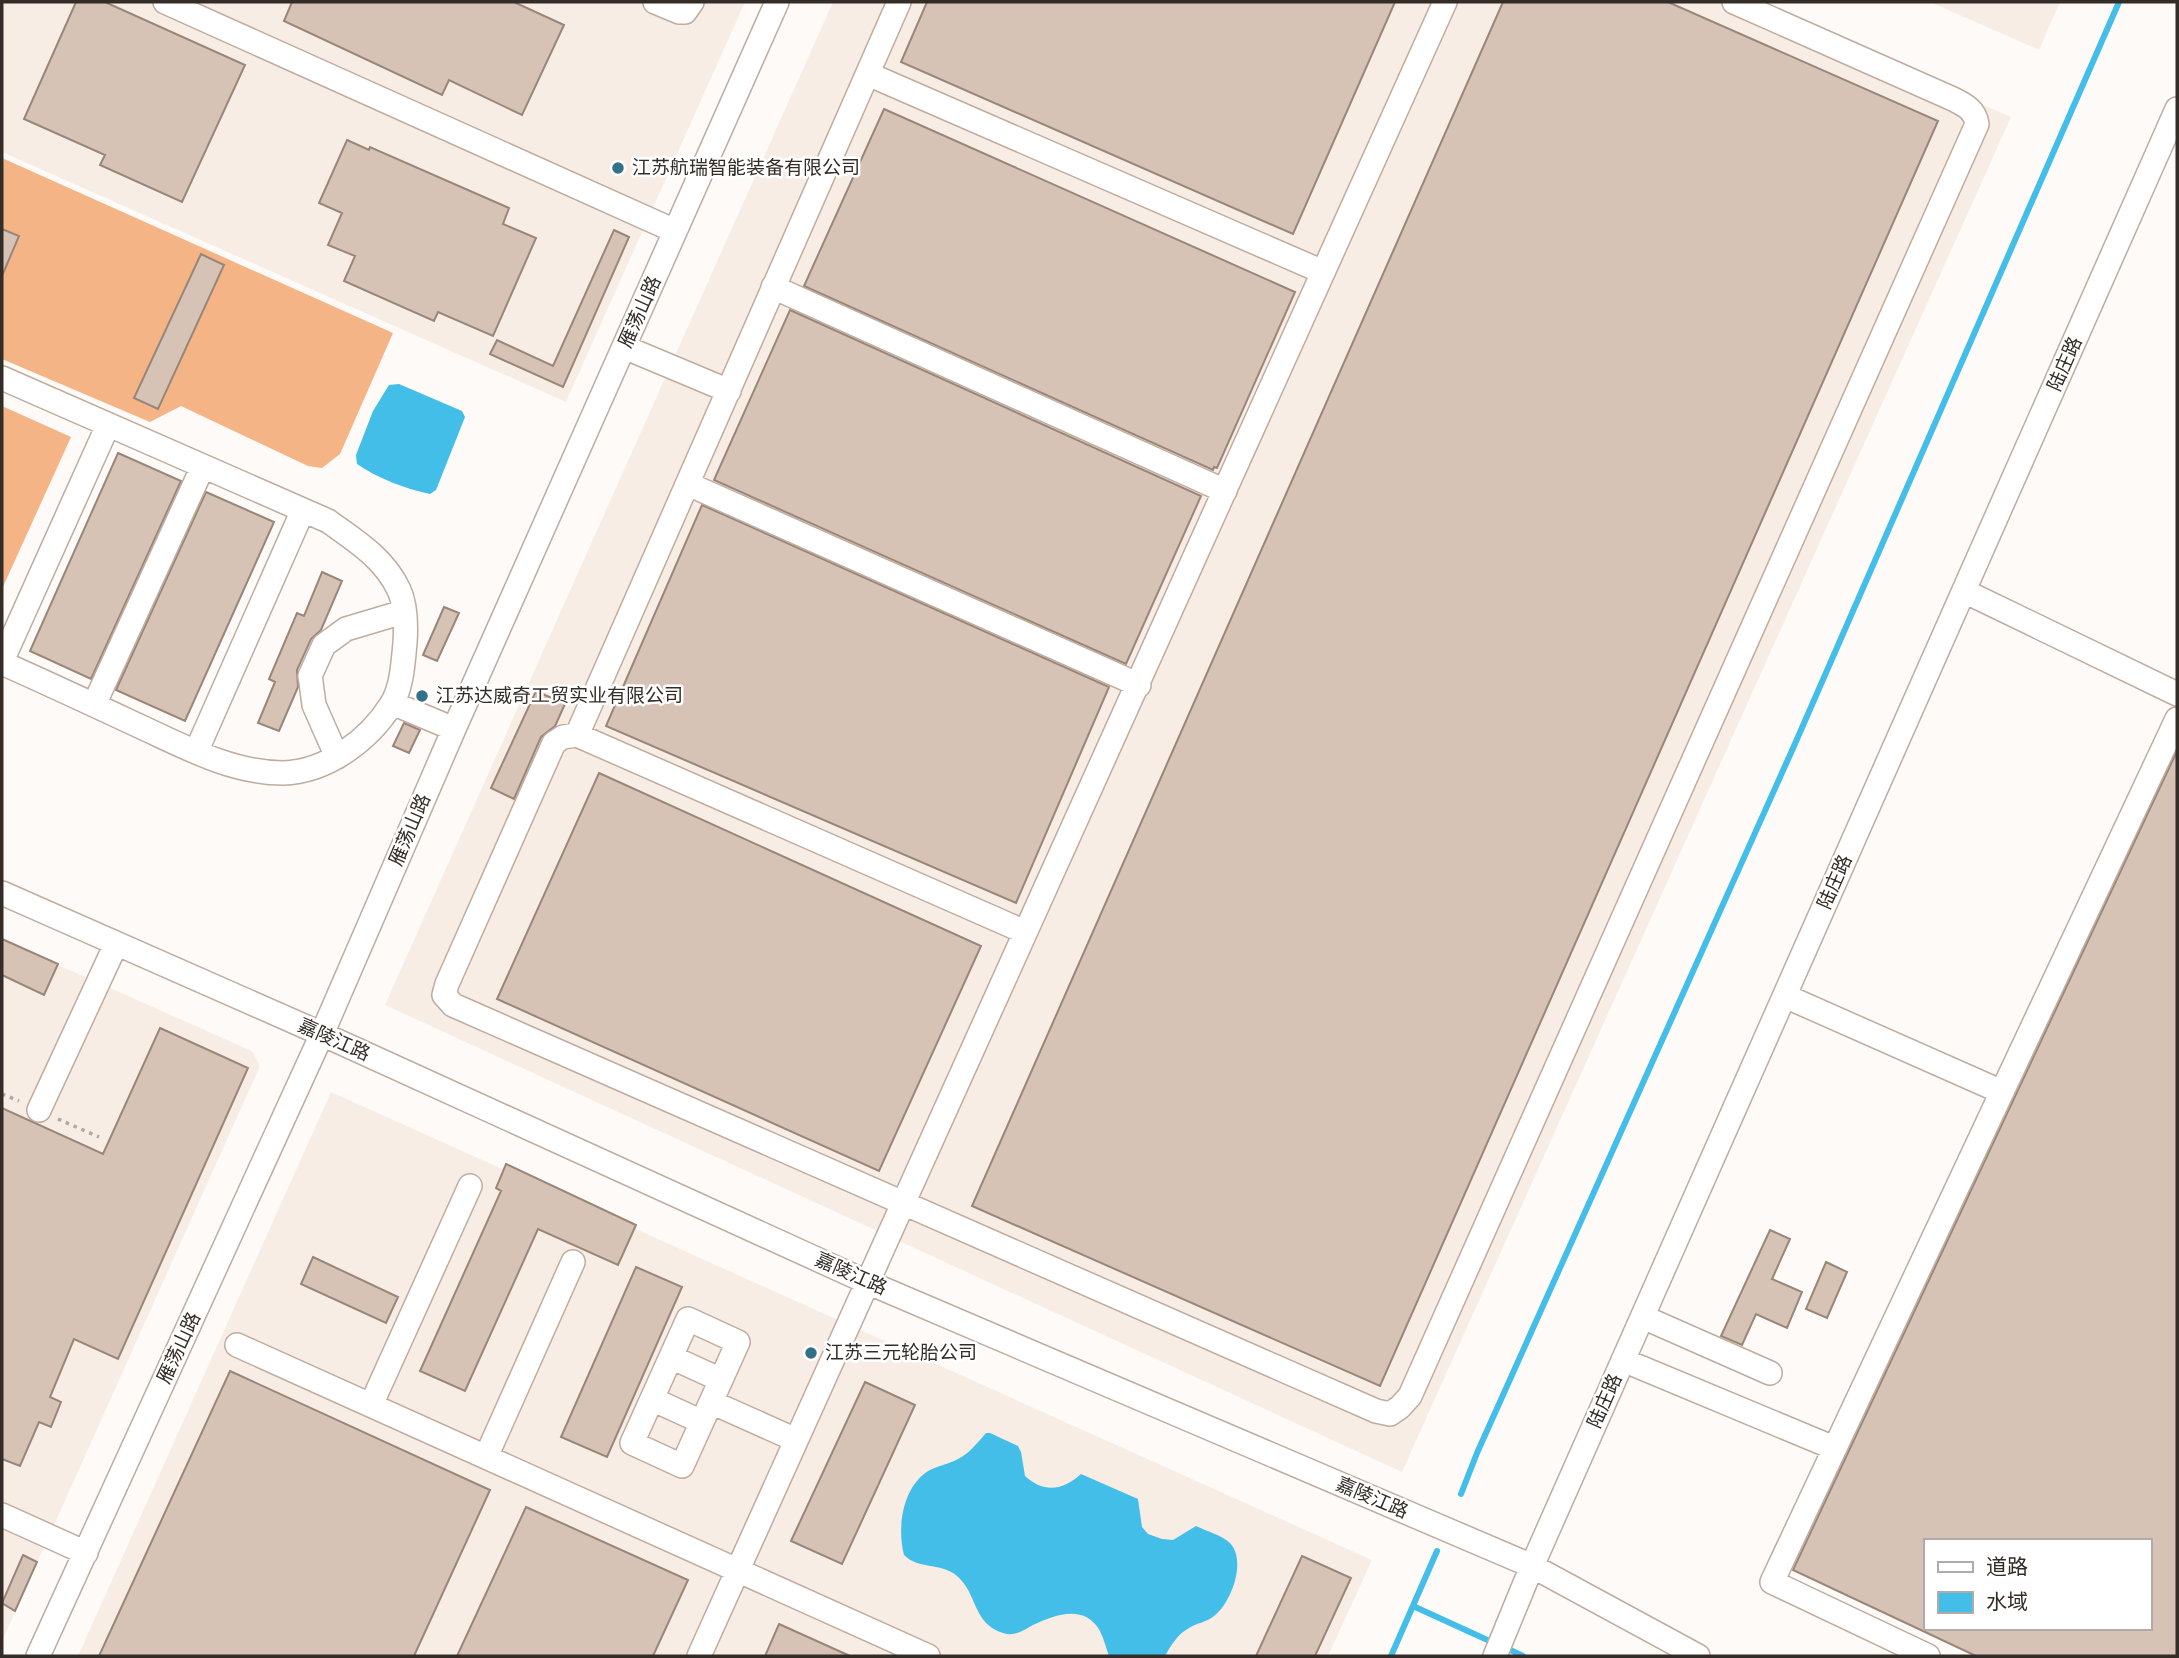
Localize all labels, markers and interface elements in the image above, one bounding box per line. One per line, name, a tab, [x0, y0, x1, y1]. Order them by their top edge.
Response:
place label: 江苏航瑞智能装备有限公司	[632, 155, 860, 181]
marker: 江苏航瑞智能装备有限公司	[610, 160, 626, 176]
street label: 雁荡山路	[613, 272, 667, 352]
street label: 陆庄路	[2042, 333, 2088, 395]
place label: 江苏达威奇工贸实业有限公司	[436, 683, 683, 709]
marker: 江苏达威奇工贸实业有限公司	[414, 688, 430, 704]
street label: 雁荡山路	[383, 790, 437, 870]
street label: 陆庄路	[1812, 851, 1858, 913]
street label: 嘉陵江路	[294, 1013, 374, 1067]
street label: 嘉陵江路	[811, 1247, 891, 1301]
street label: 雁荡山路	[151, 1308, 207, 1388]
place label: 江苏三元轮胎公司	[825, 1340, 977, 1366]
marker: 江苏三元轮胎公司	[803, 1345, 819, 1361]
street label: 陆庄路	[1582, 1370, 1628, 1432]
street label: 嘉陵江路	[1332, 1471, 1412, 1525]
legend	[1924, 1539, 2151, 1630]
text: 道路	[1986, 1553, 2028, 1581]
text: 水域	[1986, 1588, 2028, 1616]

